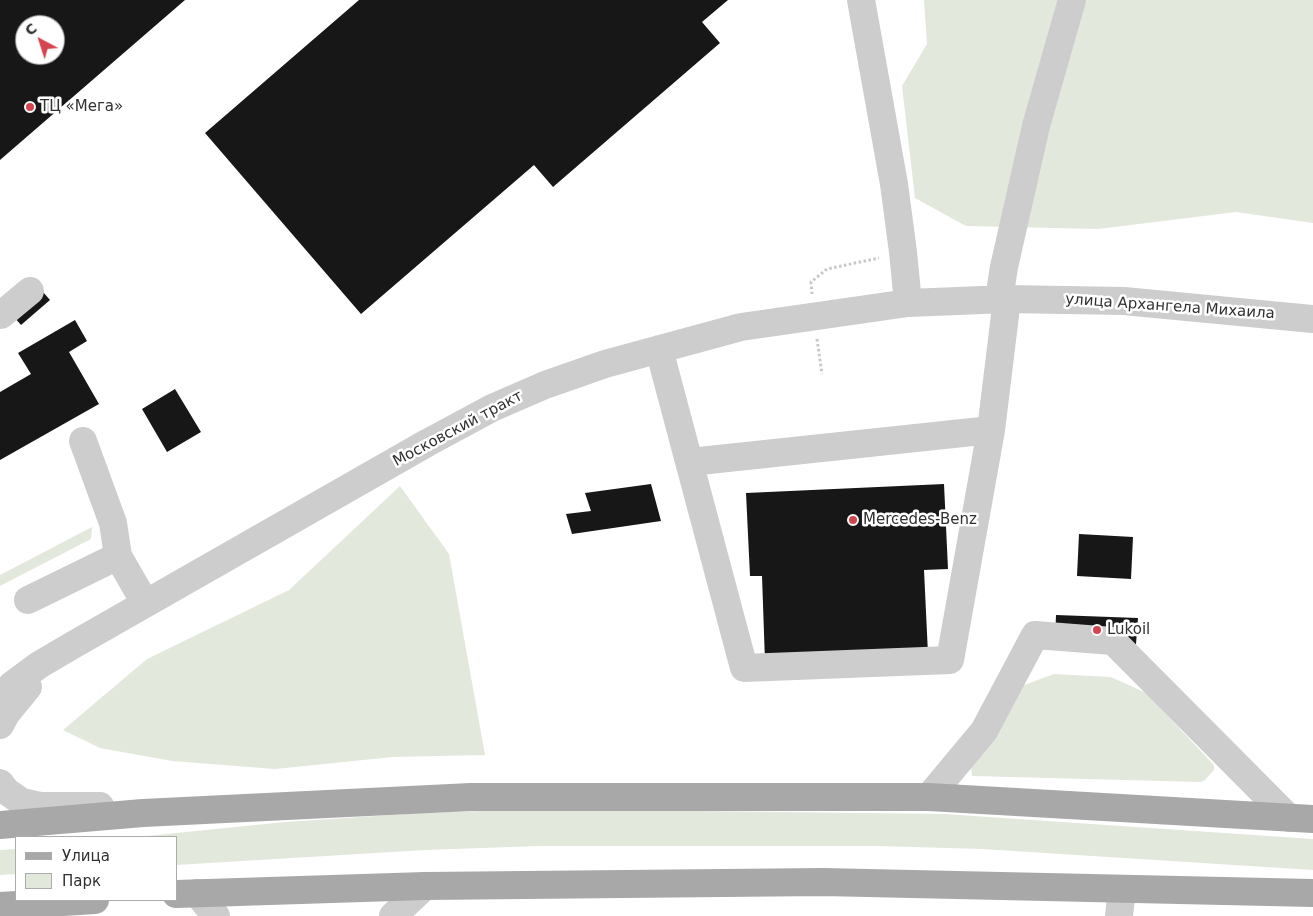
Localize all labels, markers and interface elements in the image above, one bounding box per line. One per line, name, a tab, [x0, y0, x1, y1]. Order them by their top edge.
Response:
north arrow	[15, 15, 65, 65]
text: С	[22, 20, 40, 39]
place label: ТЦ «Мега»	[40, 98, 123, 116]
marker: ТЦ «Мега»	[24, 101, 36, 113]
street label: улица Архангела Михаила	[1065, 291, 1275, 323]
street label: Московский тракт	[390, 387, 526, 471]
place label: Mercedes-Benz	[863, 511, 977, 529]
marker: Mercedes-Benz	[847, 514, 859, 526]
place label: Lukoil	[1107, 621, 1150, 639]
marker: Lukoil	[1091, 624, 1103, 636]
legend	[15, 836, 178, 901]
text: Улица	[62, 847, 110, 865]
text: Парк	[62, 872, 101, 890]

